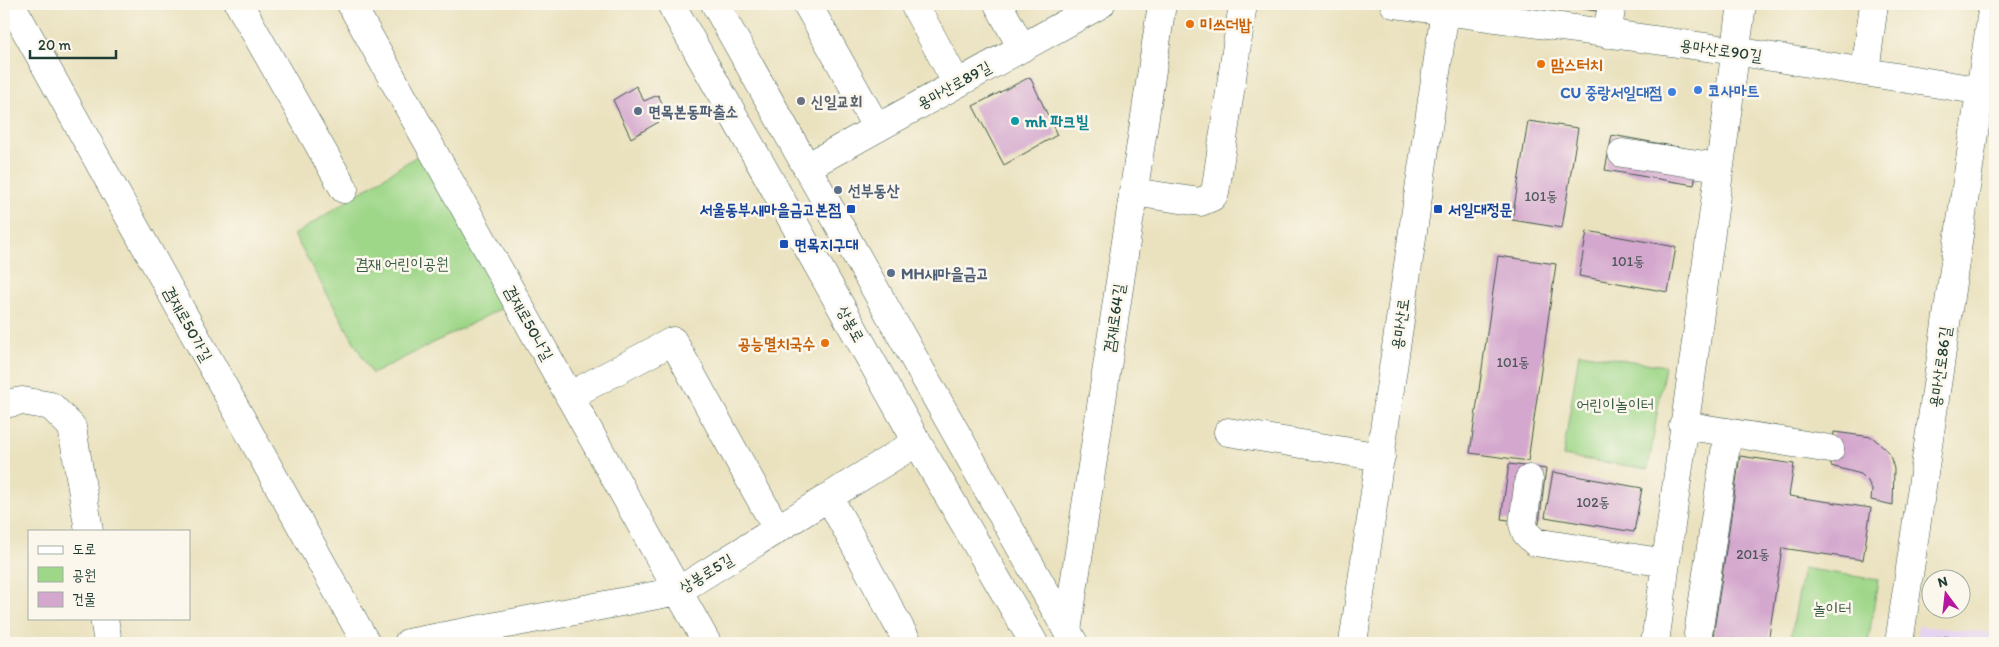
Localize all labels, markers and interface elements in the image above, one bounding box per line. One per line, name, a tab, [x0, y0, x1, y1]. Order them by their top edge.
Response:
place label: 미쓰더밥	[1200, 15, 1252, 34]
marker: 미쓰더밥	[1184, 18, 1196, 30]
scale bar	[30, 28, 116, 60]
street label: 용마산로90길	[1679, 35, 1763, 65]
text: 20 m	[38, 36, 72, 54]
place label: 맘스터치	[1551, 55, 1603, 74]
street label: 용마산로89길	[914, 57, 994, 113]
marker: 맘스터치	[1535, 58, 1547, 70]
place label: 코사마트	[1708, 81, 1760, 100]
place label: CU 중랑서일대점	[1560, 83, 1662, 102]
marker: 코사마트	[1692, 84, 1704, 96]
marker: CU 중랑서일대점	[1666, 86, 1678, 98]
place label: 신일교회	[811, 92, 863, 111]
marker: 신일교회	[795, 95, 807, 107]
place label: 면목본동파출소	[648, 102, 738, 121]
marker: 면목본동파출소	[632, 105, 644, 117]
place label: mh 파크빌	[1024, 112, 1089, 131]
marker: mh 파크빌	[1009, 115, 1021, 127]
place label: 선부동산	[848, 181, 900, 200]
marker: 선부동산	[832, 184, 844, 196]
house number: 101동	[1525, 188, 1557, 205]
place label: 서울동부새마을금고본점	[699, 200, 841, 219]
place label: 서일대정문	[1448, 200, 1513, 219]
marker: 서울동부새마을금고본점	[845, 203, 857, 215]
marker: 서일대정문	[1432, 203, 1444, 215]
place label: 면목지구대	[794, 235, 859, 254]
marker: 면목지구대	[778, 238, 790, 250]
house number: 101동	[1612, 253, 1644, 270]
park label: 겸재 어린이공원	[355, 254, 449, 273]
place label: MH새마을금고	[901, 264, 989, 283]
marker: MH새마을금고	[885, 267, 897, 279]
street label: 겸재로50나길	[501, 282, 557, 364]
street label: 겸재로64길	[1099, 282, 1129, 354]
street label: 겸재로50가길	[160, 283, 216, 365]
street label: 용마산로	[1387, 297, 1413, 351]
street label: 상봉로	[833, 303, 869, 345]
street label: 용마산로86길	[1925, 325, 1955, 409]
place label: 공능멸치국수	[738, 334, 815, 353]
marker: 공능멸치국수	[819, 337, 831, 349]
house number: 101동	[1497, 354, 1529, 371]
park label: 어린이놀이터	[1576, 395, 1654, 414]
house number: 102동	[1576, 494, 1610, 511]
legend	[28, 530, 190, 620]
text: 도로	[72, 540, 96, 558]
house number: 201동	[1736, 546, 1770, 563]
street label: 상봉로5길	[675, 549, 737, 597]
text: 공원	[72, 566, 96, 584]
north arrow	[1922, 570, 1972, 620]
text: N	[1936, 572, 1950, 591]
text: 건물	[72, 590, 96, 608]
park label: 놀이터	[1813, 599, 1851, 618]

